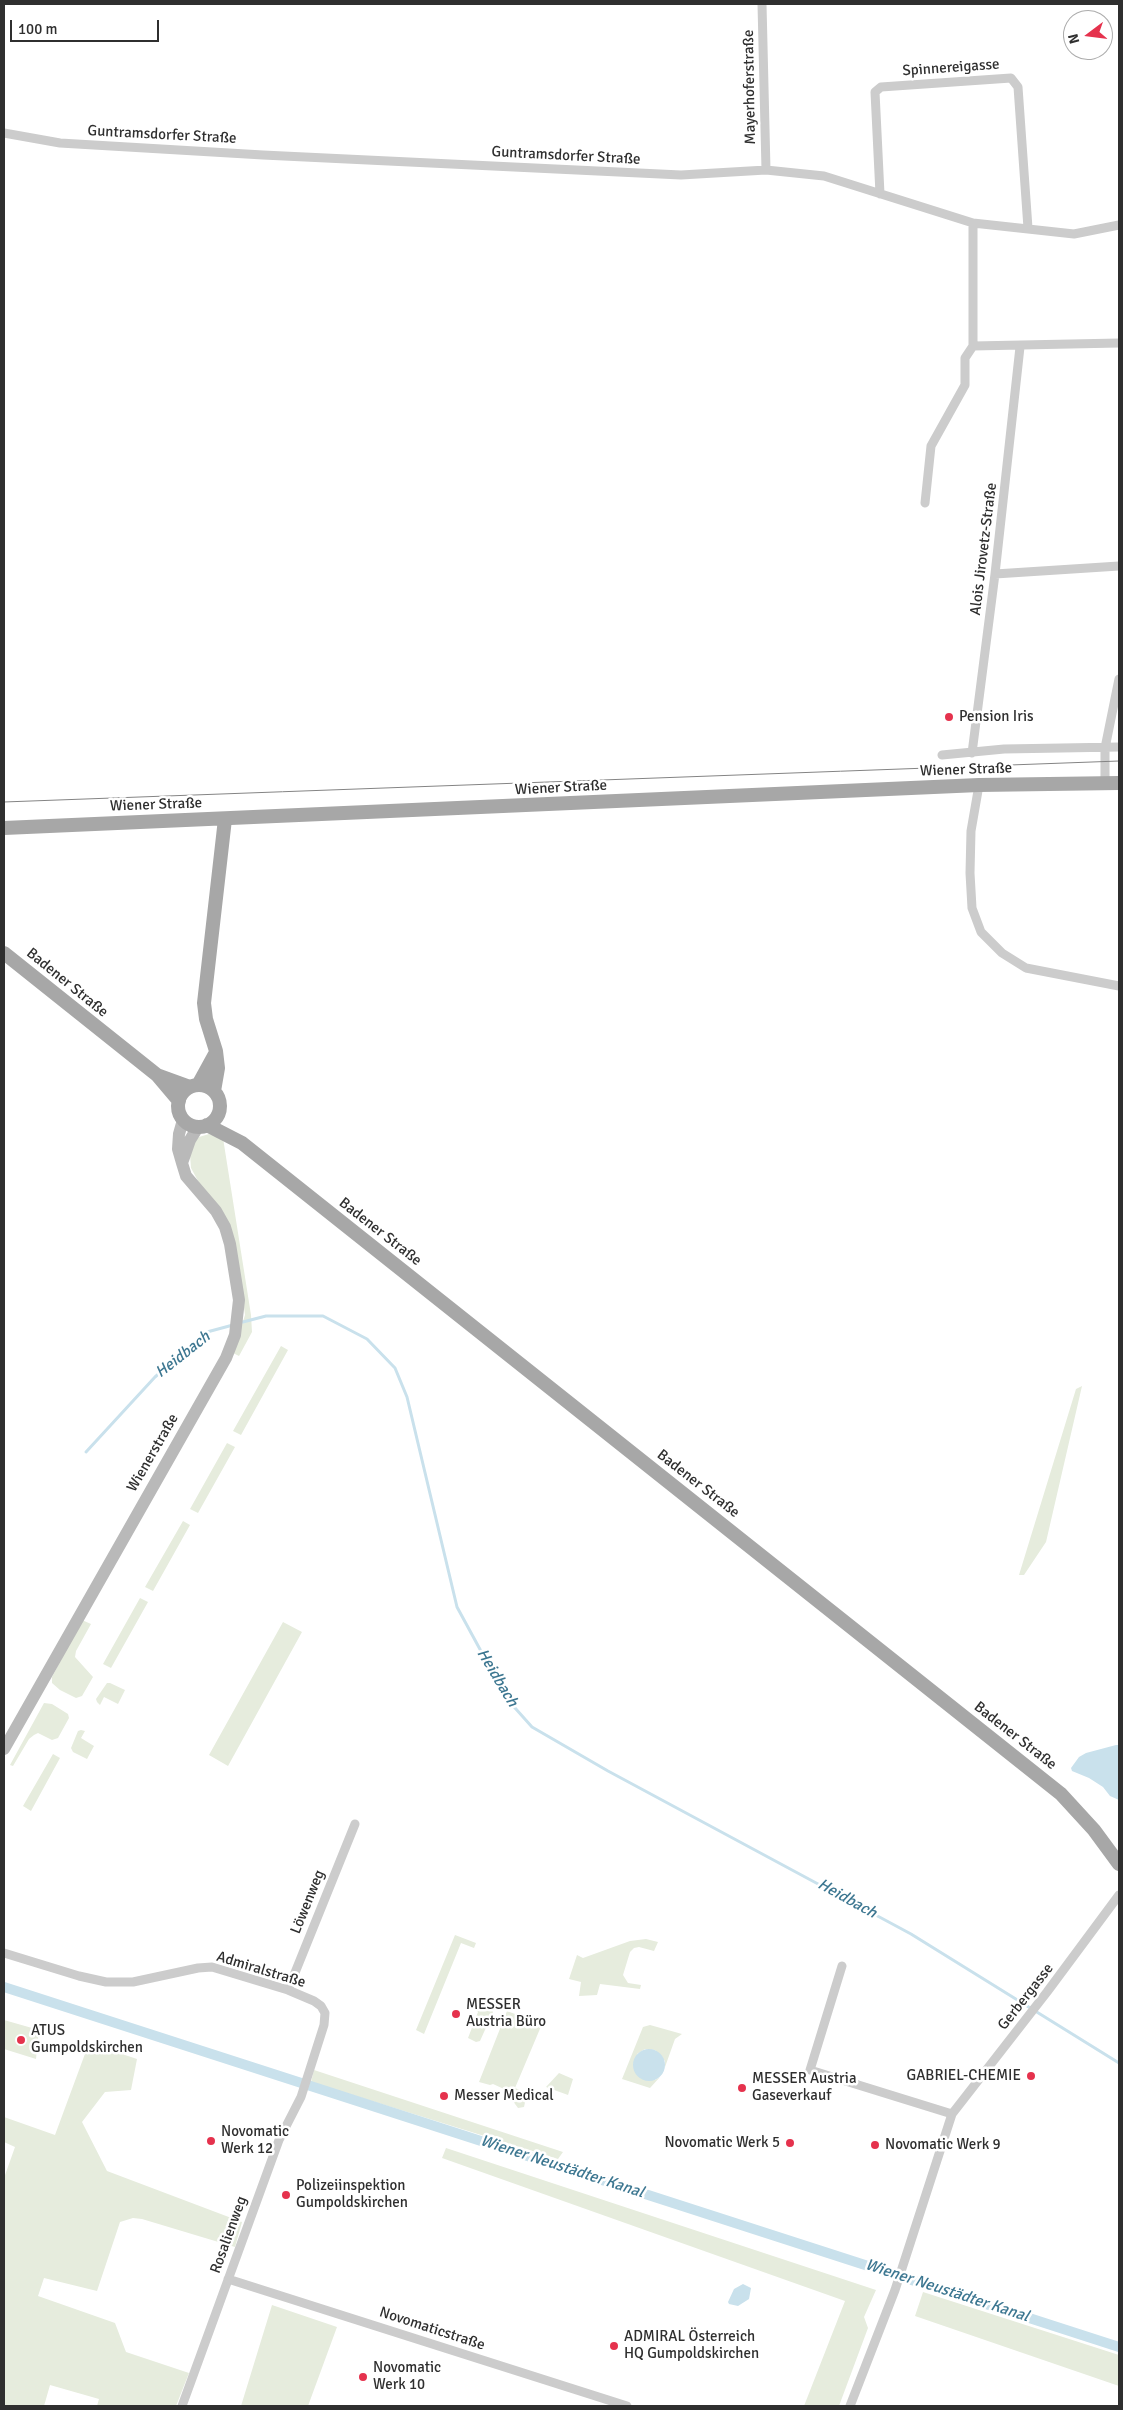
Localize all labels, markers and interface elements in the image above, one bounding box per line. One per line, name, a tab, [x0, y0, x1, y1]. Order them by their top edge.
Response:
scale bar	[12, 10, 161, 42]
north arrow	[1063, 10, 1113, 60]
text: 100 m	[18, 20, 58, 38]
street label: Mayerhoferstraße	[740, 29, 760, 145]
text: N	[1065, 32, 1083, 46]
street label: Spinnereigasse	[902, 56, 1000, 80]
street label: Guntramsdorfer Straße	[87, 122, 237, 148]
street label: Guntramsdorfer Straße	[491, 143, 641, 169]
street label: Alois Jirovetz-Straße	[967, 482, 1001, 616]
place label: Pension Iris	[959, 708, 1034, 726]
marker: Pension Iris	[943, 711, 955, 723]
street label: Wiener Straße	[920, 759, 1012, 781]
street label: Wiener Straße	[514, 777, 608, 799]
street label: Wiener Straße	[110, 794, 202, 816]
street label: Badener Straße	[22, 945, 112, 1021]
street label: Badener Straße	[335, 1194, 425, 1270]
water label: Heidbach	[152, 1328, 214, 1382]
street label: Wienerstraße	[123, 1411, 183, 1495]
street label: Badener Straße	[653, 1446, 743, 1522]
water label: Heidbach	[472, 1645, 522, 1711]
street label: Badener Straße	[970, 1698, 1060, 1774]
street label: Löwenweg	[287, 1867, 329, 1937]
water label: Heidbach	[814, 1875, 880, 1923]
street label: Admiralstraße	[214, 1948, 308, 1992]
street label: Gerbergasse	[994, 1960, 1058, 2034]
place label: MESSER Austria Büro	[466, 1996, 546, 2031]
marker: MESSER Austria Büro	[450, 2008, 462, 2020]
place label: ATUS Gumpoldskirchen	[31, 2022, 143, 2057]
marker: ATUS Gumpoldskirchen	[15, 2034, 27, 2046]
place label: GABRIEL-CHEMIE	[907, 2067, 1021, 2085]
place label: MESSER Austria Gaseverkauf	[752, 2070, 857, 2105]
marker: GABRIEL-CHEMIE	[1025, 2070, 1037, 2082]
marker: MESSER Austria Gaseverkauf	[736, 2082, 748, 2094]
place label: Messer Medical	[454, 2087, 554, 2105]
marker: Messer Medical	[438, 2090, 450, 2102]
place label: Novomatic Werk 12	[221, 2123, 289, 2158]
water label: Wiener Neustädter Kanal	[478, 2131, 646, 2203]
place label: Novomatic Werk 5	[664, 2134, 780, 2152]
marker: Novomatic Werk 12	[205, 2135, 217, 2147]
place label: Novomatic Werk 9	[885, 2136, 1001, 2154]
marker: Novomatic Werk 5	[784, 2137, 796, 2149]
marker: Novomatic Werk 9	[869, 2139, 881, 2151]
place label: Polizeiinspektion Gumpoldskirchen	[296, 2177, 408, 2212]
marker: Polizeiinspektion Gumpoldskirchen	[280, 2189, 292, 2201]
street label: Rosalienweg	[207, 2194, 251, 2276]
water label: Wiener Neustädter Kanal	[863, 2255, 1031, 2327]
street label: Novomaticstraße	[377, 2303, 487, 2355]
place label: ADMIRAL Österreich HQ Gumpoldskirchen	[624, 2328, 759, 2363]
marker: ADMIRAL Österreich HQ Gumpoldskirchen	[608, 2340, 620, 2352]
place label: Novomatic Werk 10	[373, 2359, 441, 2394]
marker: Novomatic Werk 10	[357, 2371, 369, 2383]

